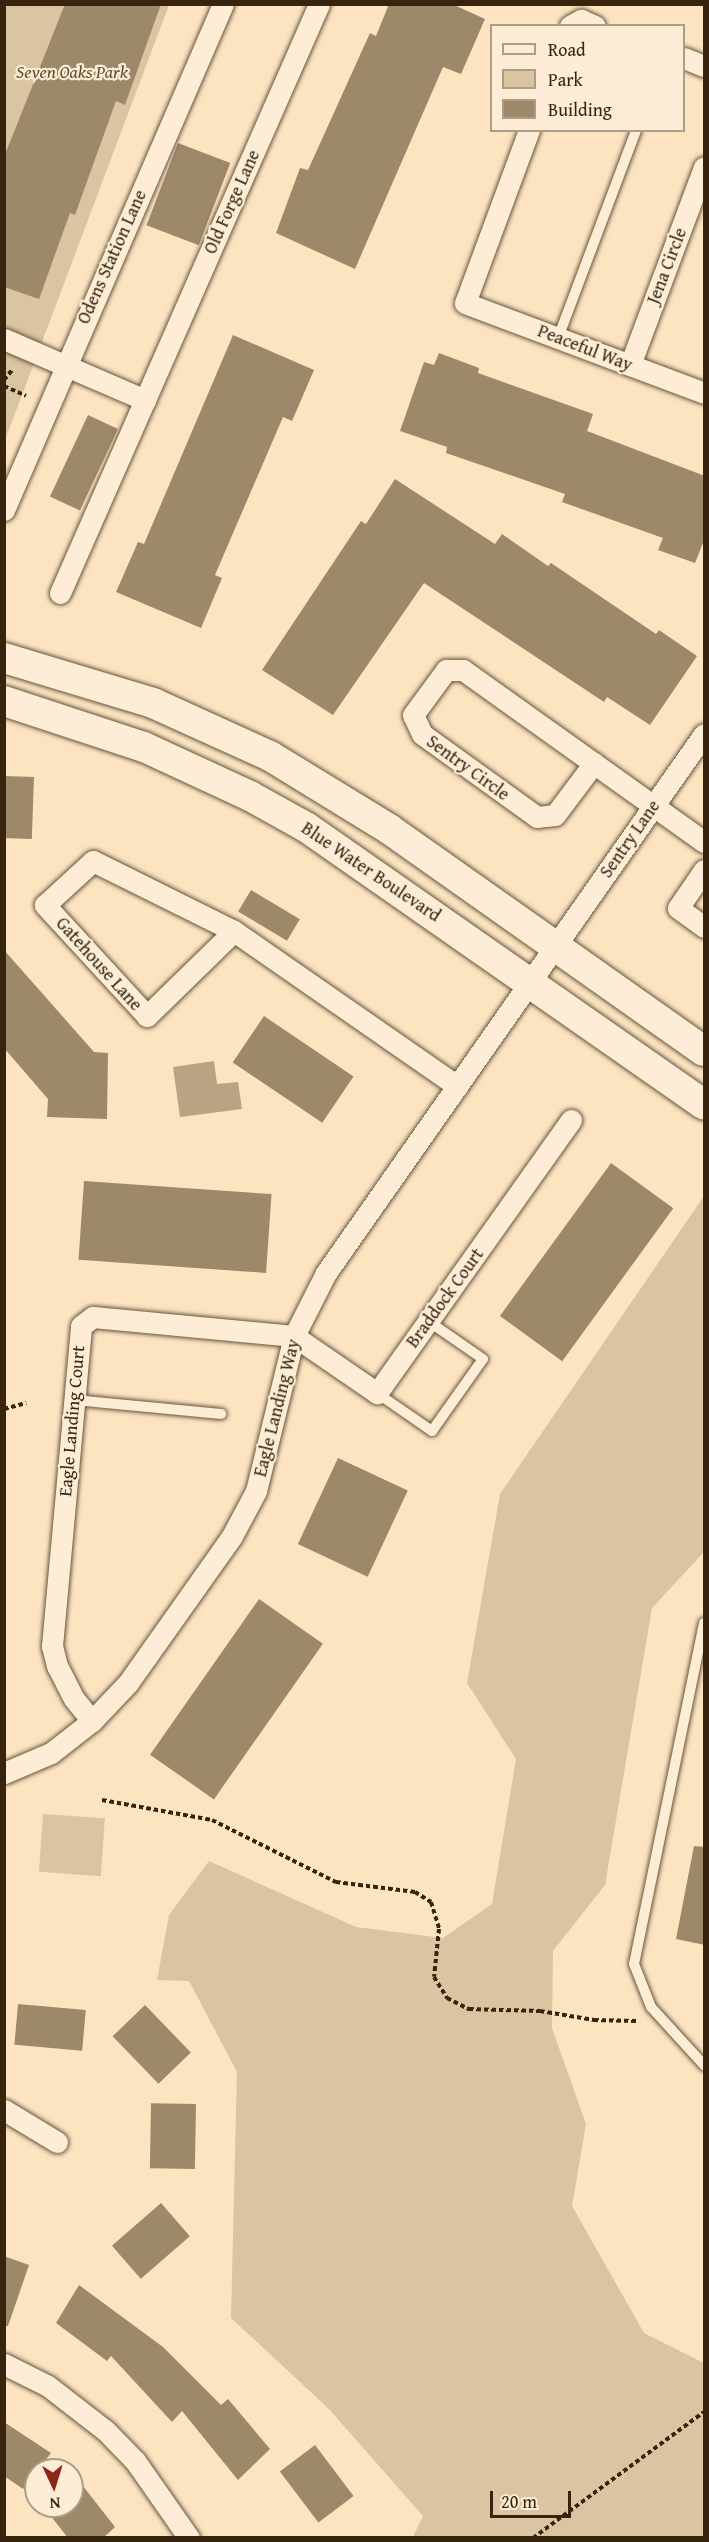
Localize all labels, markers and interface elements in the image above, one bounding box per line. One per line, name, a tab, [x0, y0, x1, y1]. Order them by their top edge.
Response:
legend	[490, 24, 685, 132]
text: Road	[548, 36, 586, 63]
park label: Seven Oaks Park	[16, 61, 128, 83]
text: Park	[548, 66, 583, 93]
text: Building	[548, 96, 612, 123]
street label: Old Forge Lane	[199, 147, 265, 257]
street label: Odens Station Lane	[73, 187, 151, 327]
street label: Jena Circle	[643, 225, 691, 307]
street label: Peaceful Way	[535, 320, 635, 376]
street label: Sentry Circle	[422, 731, 514, 805]
street label: Sentry Lane	[595, 796, 665, 882]
street label: Blue Water Boulevard	[297, 817, 445, 927]
street label: Gatehouse Lane	[51, 913, 147, 1015]
street label: Braddock Court	[402, 1244, 488, 1352]
street label: Eagle Landing Way	[249, 1337, 305, 1479]
street label: Eagle Landing Court	[55, 1345, 89, 1497]
north arrow	[24, 2458, 84, 2518]
scale bar	[493, 2479, 574, 2517]
text: 20 m	[501, 2488, 537, 2515]
text: N	[49, 2492, 61, 2516]

